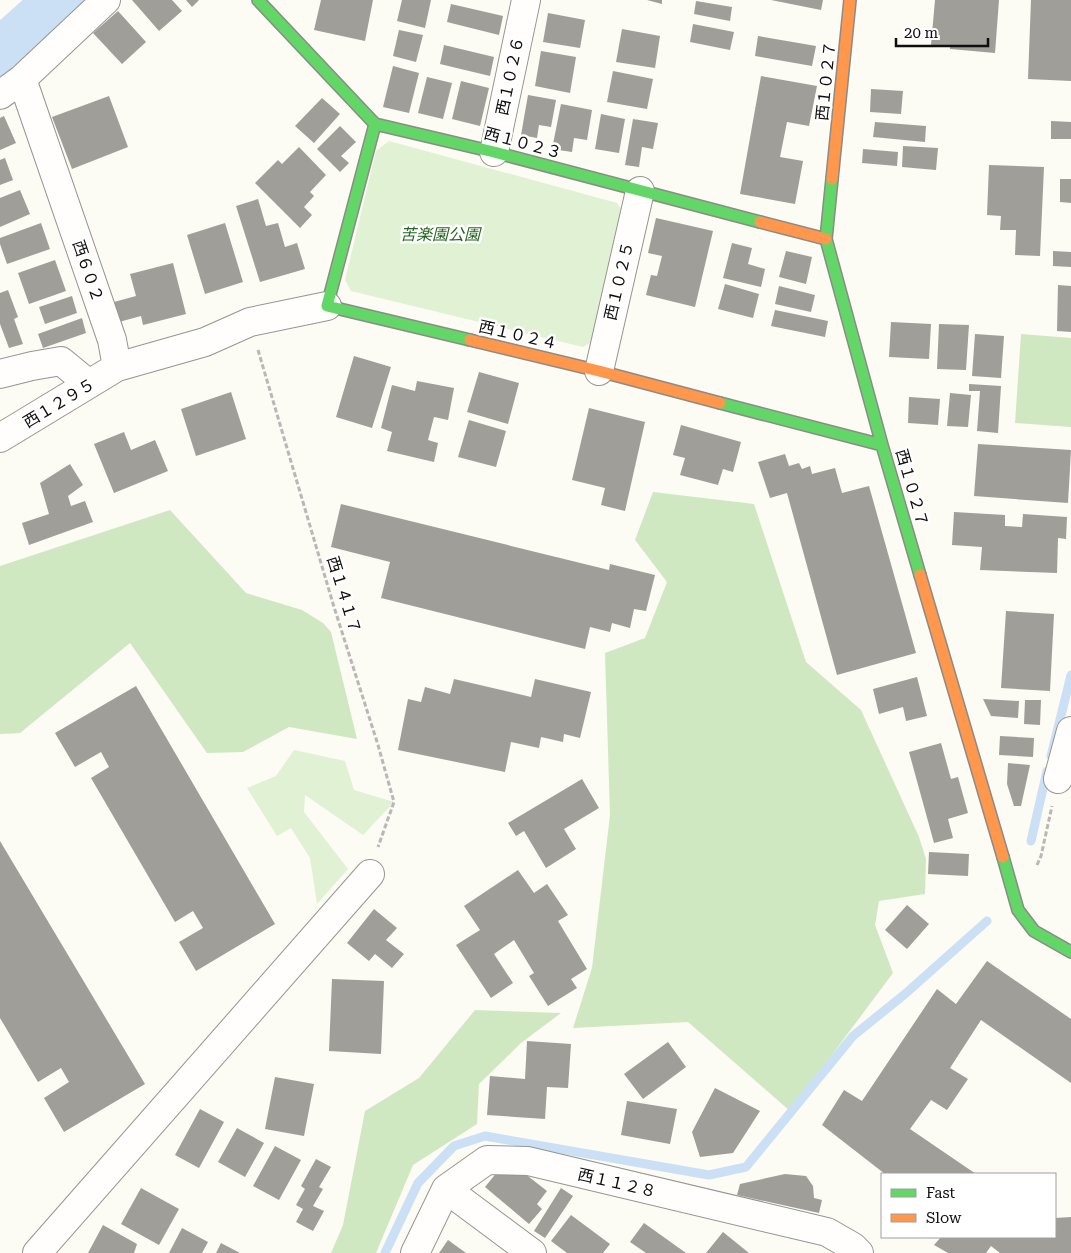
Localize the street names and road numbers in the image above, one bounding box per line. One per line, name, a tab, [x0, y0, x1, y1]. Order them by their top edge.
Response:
street label: 西１０２６	[492, 35, 528, 117]
street label: 西１０２７	[812, 40, 840, 122]
street label: 西１０２３	[482, 123, 564, 163]
street label: 西６０２	[69, 238, 107, 304]
street label: 西１０２５	[601, 240, 637, 322]
street label: 西１０２４	[477, 317, 559, 353]
street label: 西１２９５	[20, 374, 98, 432]
street label: 西１０２７	[892, 447, 932, 529]
street label: 西１４１７	[323, 554, 365, 636]
street label: 西１１２８	[576, 1165, 658, 1201]

